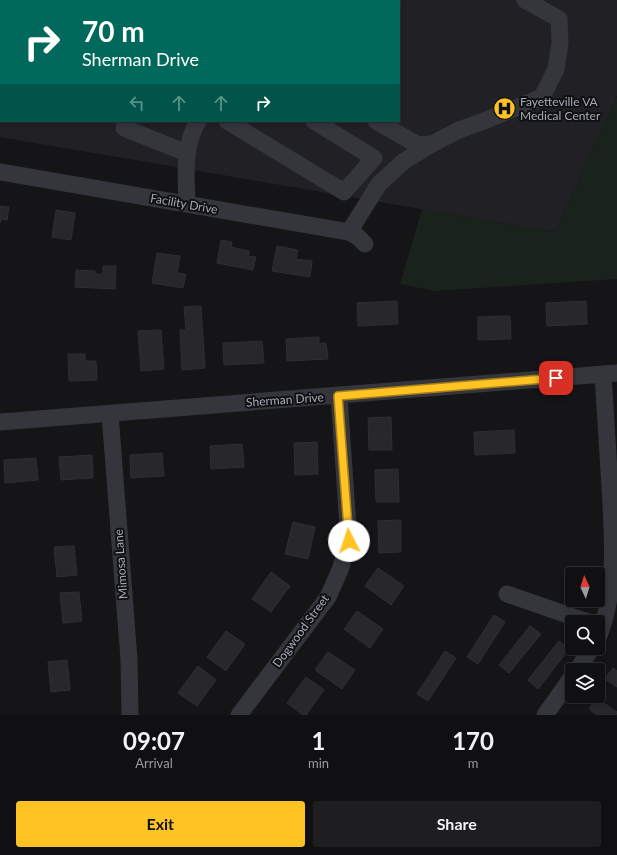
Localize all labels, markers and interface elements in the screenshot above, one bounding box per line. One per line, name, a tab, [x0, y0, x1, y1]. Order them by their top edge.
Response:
text: 70 m	[82, 14, 145, 48]
icon: right	[16, 16, 68, 68]
text: Sherman Drive	[82, 48, 199, 70]
icon: left	[126, 92, 148, 114]
icon: ahead	[168, 92, 190, 114]
icon: ahead	[210, 92, 232, 114]
icon: right	[252, 92, 274, 114]
place label: Fayetteville VA Medical Center	[520, 94, 601, 123]
hospital icon: Fayetteville VA Medical Center	[492, 96, 518, 122]
street label: Facility Drive	[149, 190, 219, 217]
pin	[539, 361, 573, 395]
icon: arrive	[545, 367, 567, 389]
street label: Sherman Drive	[246, 389, 324, 410]
position arrow	[328, 520, 370, 562]
street label: Mimosa Lane	[111, 529, 130, 599]
north arrow	[565, 567, 605, 607]
map controls	[565, 567, 605, 703]
street label: Dogwood Street	[269, 591, 332, 670]
button: search	[565, 615, 605, 655]
button: layers	[565, 663, 605, 703]
text: 09:07	[123, 726, 185, 755]
text: 1	[312, 726, 326, 755]
text: 170	[452, 726, 494, 755]
text: Arrival	[135, 755, 173, 771]
text: min	[308, 755, 329, 771]
text: m	[468, 755, 478, 771]
button: Exit	[16, 801, 305, 847]
button: Share	[313, 801, 601, 847]

